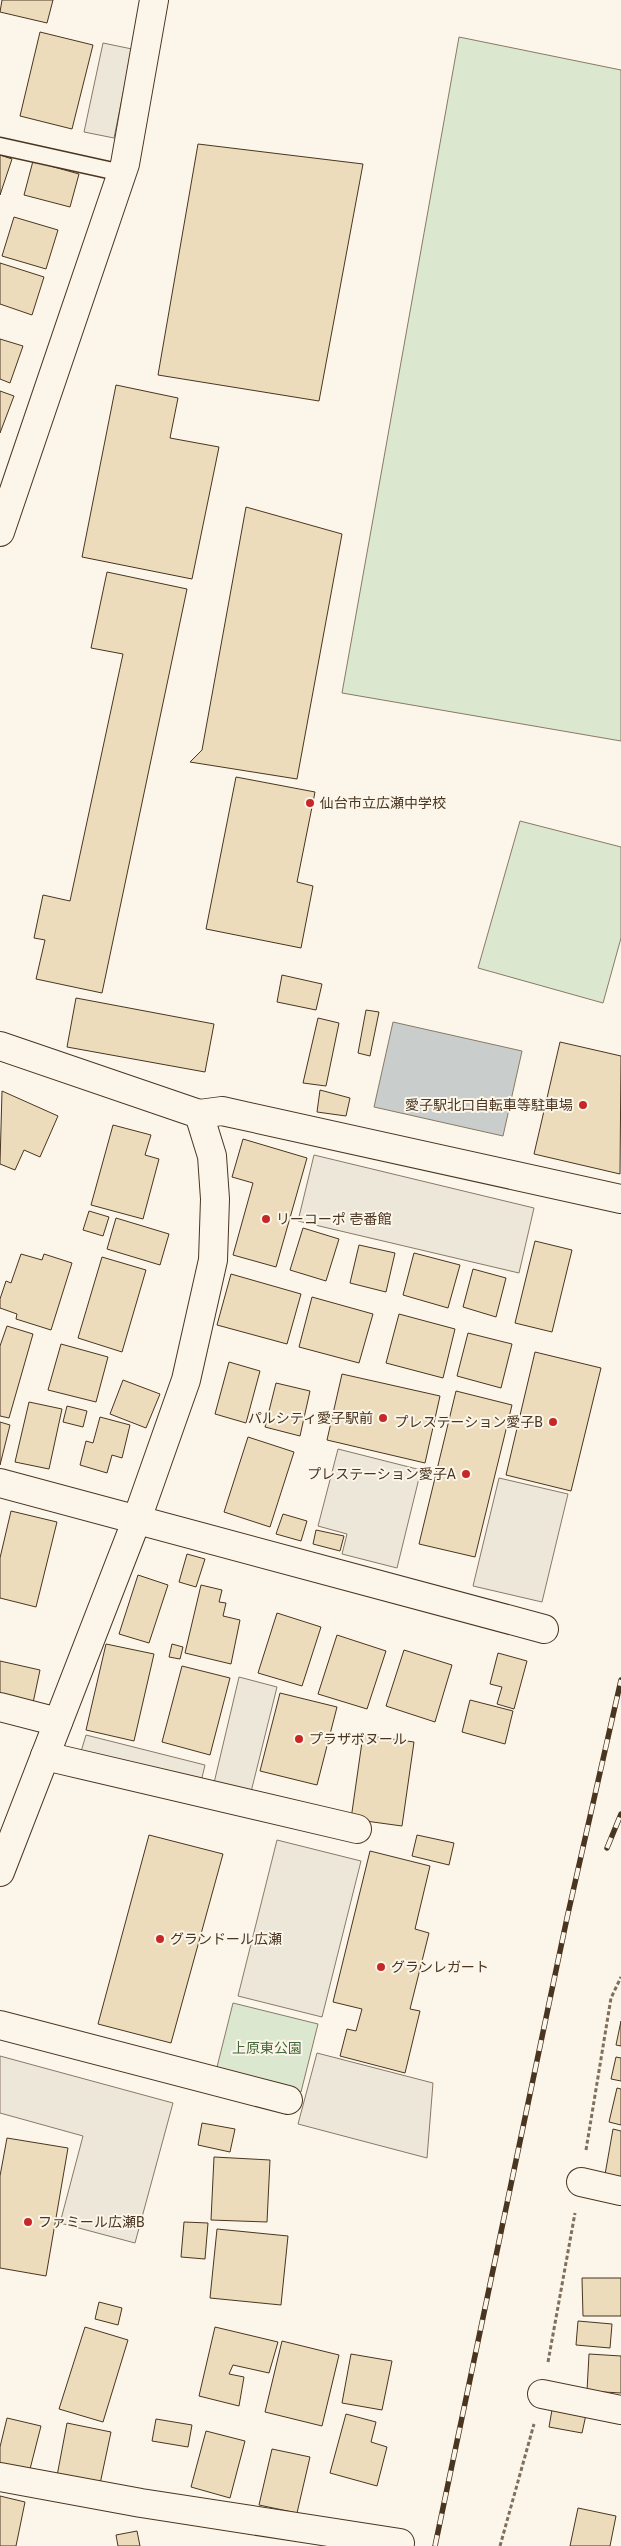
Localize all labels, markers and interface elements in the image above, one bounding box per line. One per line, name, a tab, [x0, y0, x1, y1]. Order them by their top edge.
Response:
place label: 仙台市立広瀬中学校	[320, 795, 446, 811]
marker: 仙台市立広瀬中学校	[304, 797, 316, 809]
place label: 愛子駅北口自転車等駐車場	[405, 1097, 573, 1113]
marker: 愛子駅北口自転車等駐車場	[577, 1099, 589, 1111]
place label: リーコーポ 壱番館	[276, 1211, 391, 1227]
marker: リーコーポ 壱番館	[260, 1213, 272, 1225]
place label: パルシティ愛子駅前	[248, 1410, 373, 1426]
marker: パルシティ愛子駅前	[377, 1412, 389, 1424]
place label: プレステーション愛子B	[395, 1414, 543, 1430]
marker: プレステーション愛子B	[547, 1416, 559, 1428]
place label: プレステーション愛子A	[307, 1466, 456, 1482]
marker: プレステーション愛子A	[460, 1468, 472, 1480]
place label: プラザボヌール	[309, 1731, 407, 1747]
marker: プラザボヌール	[293, 1733, 305, 1745]
place label: グランドール広瀬	[170, 1931, 282, 1947]
marker: グランドール広瀬	[154, 1933, 166, 1945]
place label: グランレガート	[391, 1959, 489, 1975]
marker: グランレガート	[375, 1961, 387, 1973]
park label: 上原東公園	[232, 2040, 302, 2056]
place label: ファミール広瀬B	[38, 2214, 145, 2230]
marker: ファミール広瀬B	[22, 2216, 34, 2228]

